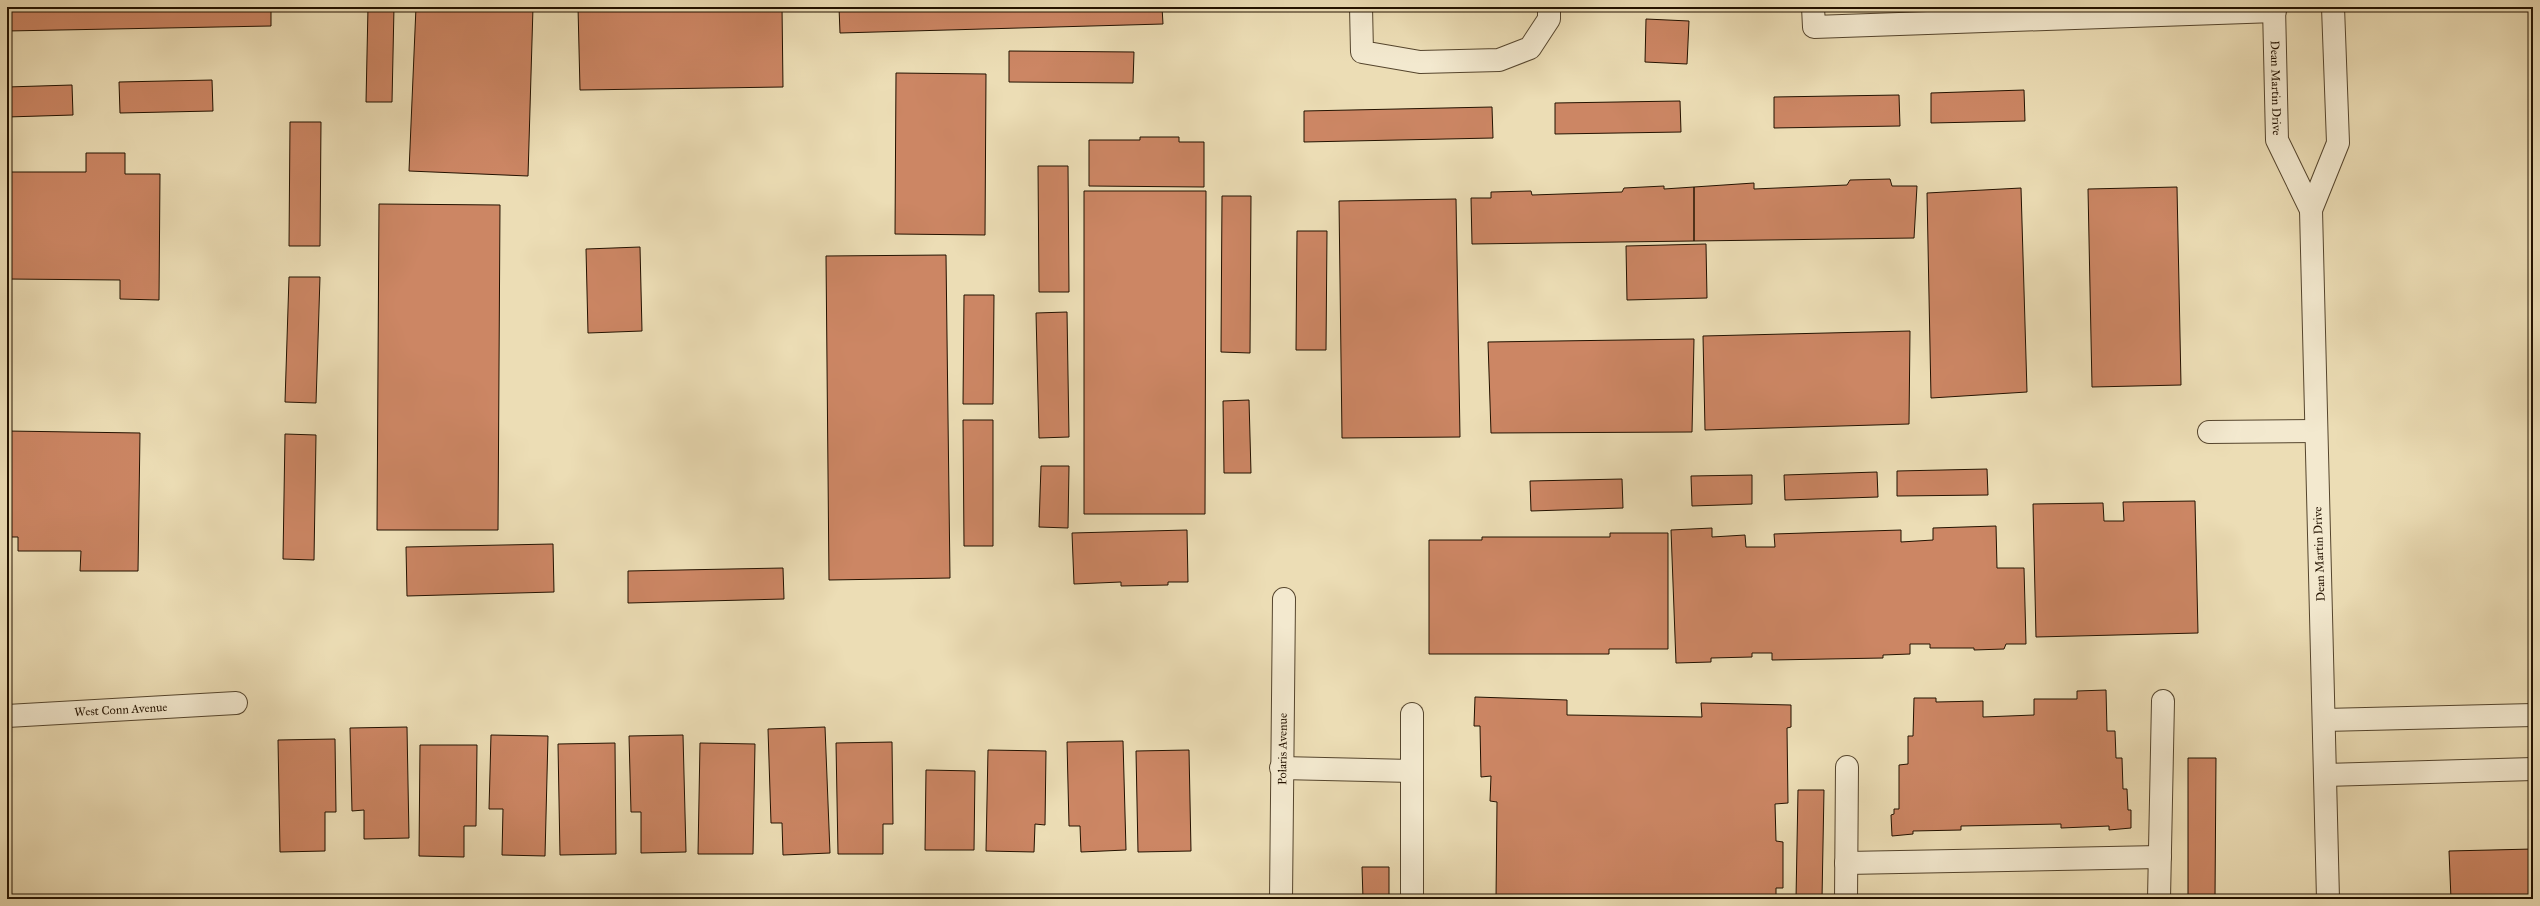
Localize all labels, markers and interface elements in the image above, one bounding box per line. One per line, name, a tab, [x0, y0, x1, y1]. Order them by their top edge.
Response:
street label: Dean Martin Drive	[2268, 40, 2284, 136]
street label: Dean Martin Drive	[2310, 506, 2328, 602]
street label: West Conn Avenue	[74, 700, 168, 719]
street label: Polaris Avenue	[1275, 713, 1290, 785]

